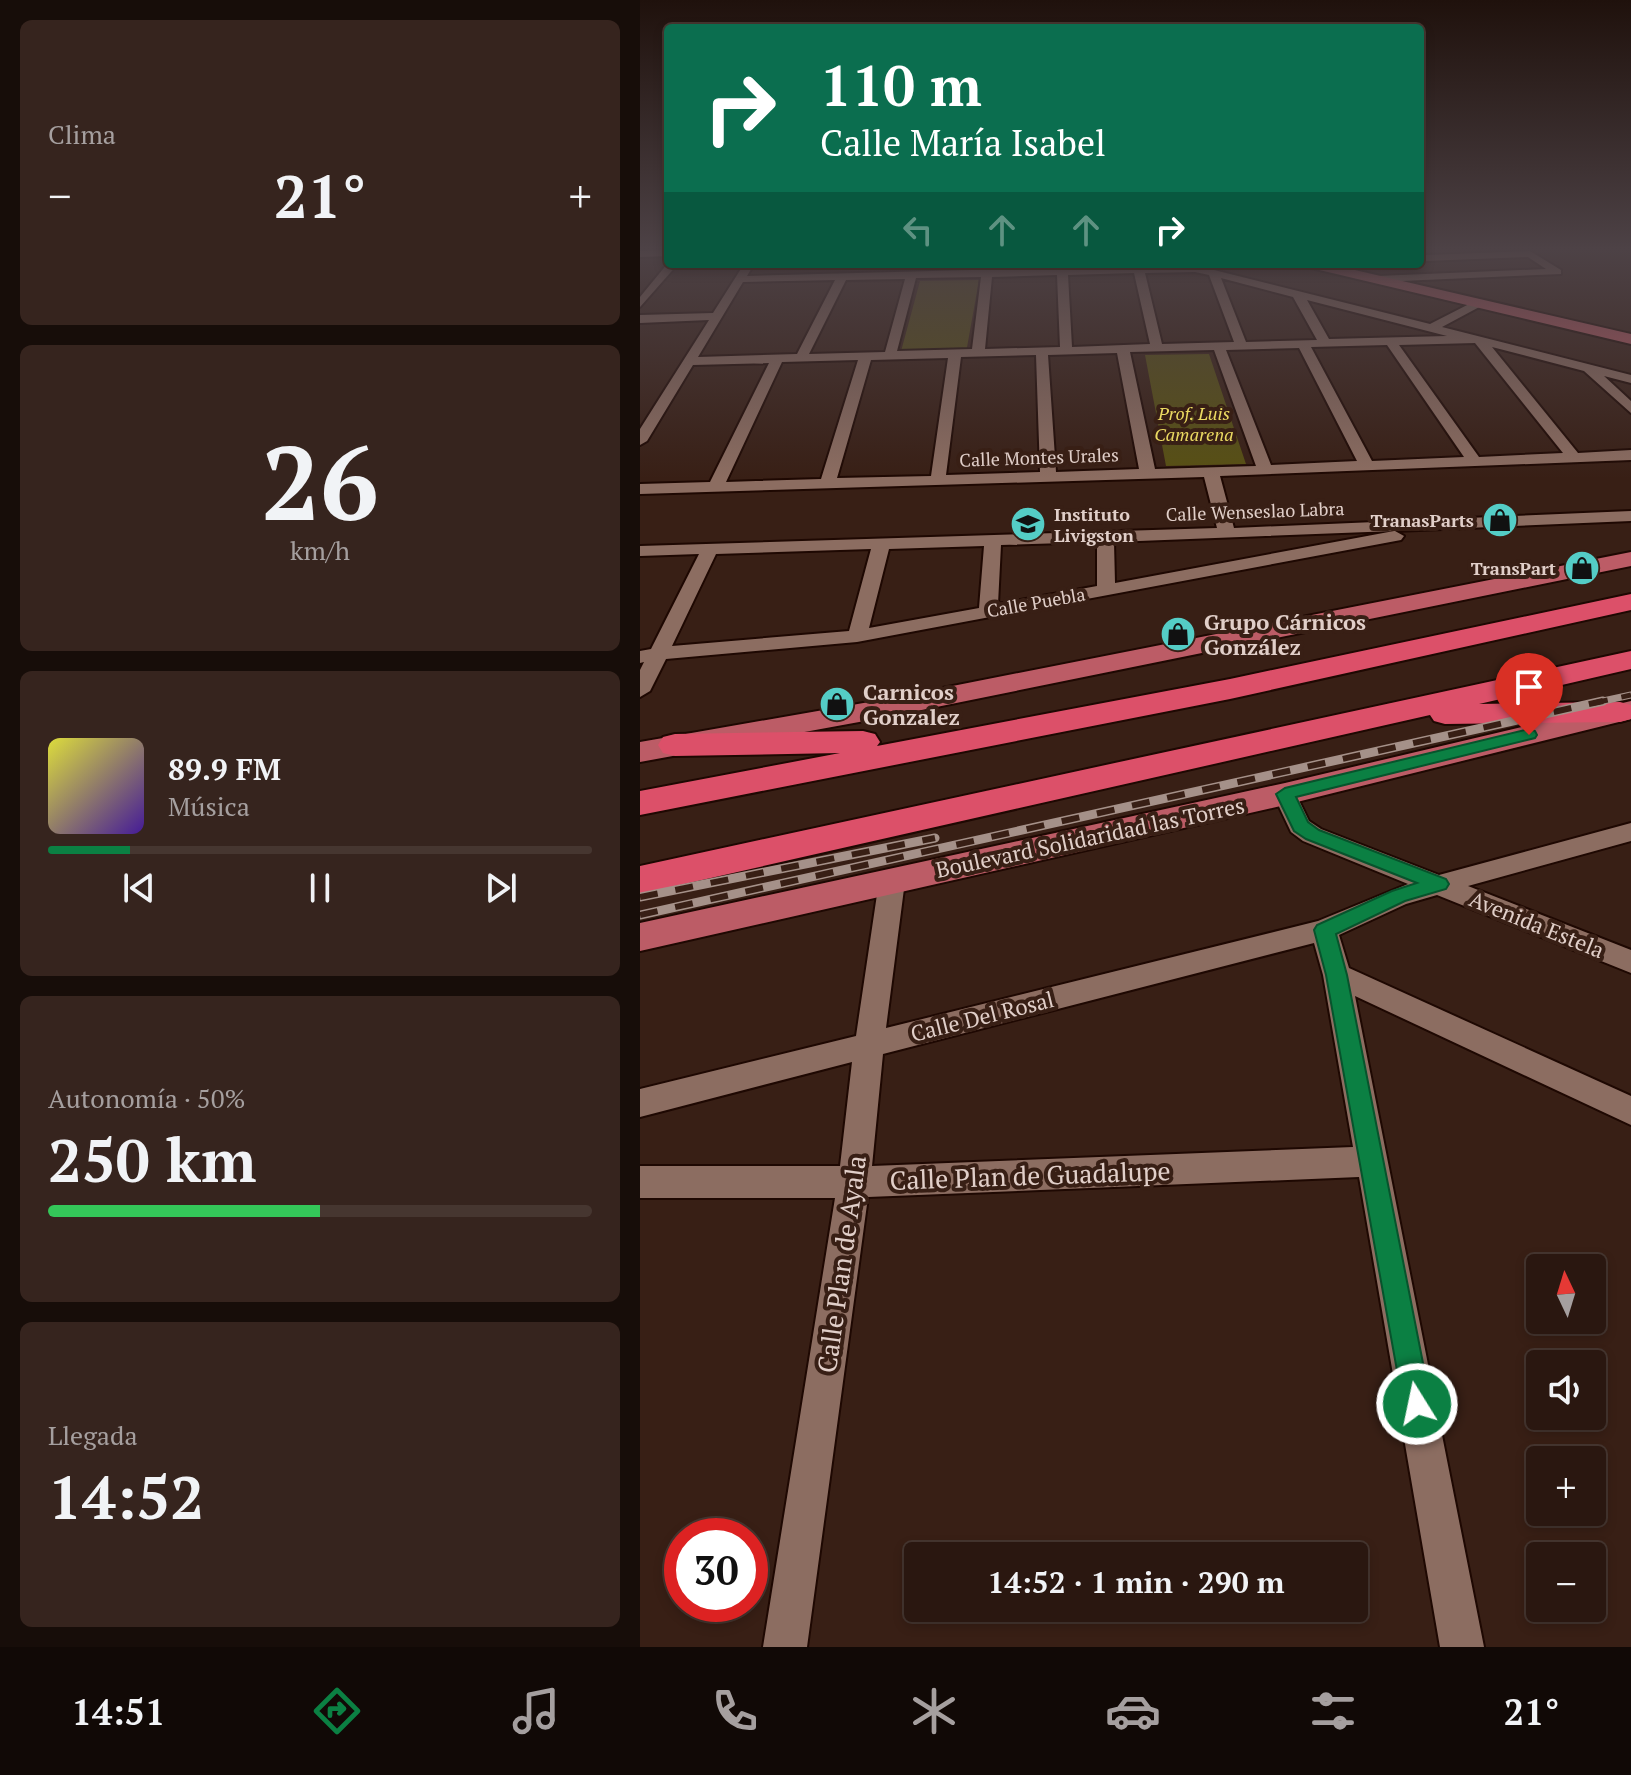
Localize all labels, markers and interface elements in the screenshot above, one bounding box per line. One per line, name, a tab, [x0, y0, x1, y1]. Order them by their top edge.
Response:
text: 110 m	[820, 48, 982, 122]
icon: right	[688, 56, 792, 160]
text: Clima	[48, 117, 116, 151]
text: Calle María Isabel	[820, 119, 1106, 166]
text: 21°	[274, 156, 366, 235]
text: −	[48, 166, 71, 225]
text: +	[569, 166, 592, 225]
icon: left	[896, 208, 940, 252]
icon: ahead	[980, 208, 1024, 252]
icon: ahead	[1064, 208, 1108, 252]
icon: right	[1148, 208, 1192, 252]
park label: Prof. Luis Camarena	[1154, 401, 1234, 446]
text: 26	[261, 412, 379, 550]
street label: Calle Montes Urales	[959, 442, 1119, 472]
street label: Calle Wenseslao Labra	[1165, 496, 1345, 526]
shop icon: TranasParts	[1481, 501, 1519, 539]
place label: Instituto Livigston	[1054, 502, 1134, 547]
school or university icon: Instituto Livigston	[1009, 505, 1047, 543]
place label: TranasParts	[1370, 508, 1474, 532]
text: km/h	[290, 533, 350, 567]
shop icon: TransPart	[1563, 549, 1601, 587]
place label: TransPart	[1471, 556, 1556, 580]
street label: Calle Puebla	[985, 582, 1087, 622]
place label: Grupo Cárnicos González	[1204, 607, 1366, 661]
shop icon: Grupo Cárnicos González	[1159, 615, 1197, 653]
pin	[1495, 653, 1563, 735]
icon: arrive	[1507, 665, 1551, 709]
place label: Carnicos Gonzalez	[863, 677, 960, 731]
shop icon: Carnicos Gonzalez	[818, 685, 856, 723]
text: 89.9 FM	[168, 749, 281, 789]
text: Música	[168, 789, 250, 823]
street label: Boulevard Solidaridad las Torres	[933, 790, 1247, 884]
icon: previous	[117, 866, 161, 910]
icon: pause	[298, 866, 342, 910]
icon: next	[479, 866, 523, 910]
street label: Avenida Estela	[1465, 884, 1609, 964]
street label: Calle Del Rosal	[907, 984, 1057, 1048]
text: Autonomía · 50%	[48, 1081, 246, 1115]
text: 250 km	[48, 1120, 256, 1199]
street label: Calle Plan de Ayala	[809, 1153, 873, 1375]
street label: Calle Plan de Guadalupe	[889, 1153, 1171, 1197]
north arrow	[1526, 1254, 1606, 1334]
map controls	[1526, 1254, 1606, 1622]
button: sound	[1526, 1350, 1606, 1430]
position arrow	[1375, 1362, 1459, 1446]
text: Llegada	[48, 1418, 138, 1452]
button: +	[1526, 1446, 1606, 1526]
text: 14:52	[48, 1457, 204, 1536]
speed limit sign: 30	[664, 1518, 768, 1622]
button: −	[1526, 1542, 1606, 1622]
text: 14:52 · 1 min · 290 m	[988, 1562, 1284, 1602]
icon: directions	[309, 1683, 365, 1739]
icon: music	[508, 1683, 564, 1739]
icon: phone	[707, 1683, 763, 1739]
icon: climate	[906, 1683, 962, 1739]
icon: car	[1105, 1683, 1161, 1739]
icon: filters	[1305, 1683, 1361, 1739]
text: 14:51	[72, 1688, 165, 1735]
text: 21°	[1504, 1688, 1559, 1735]

